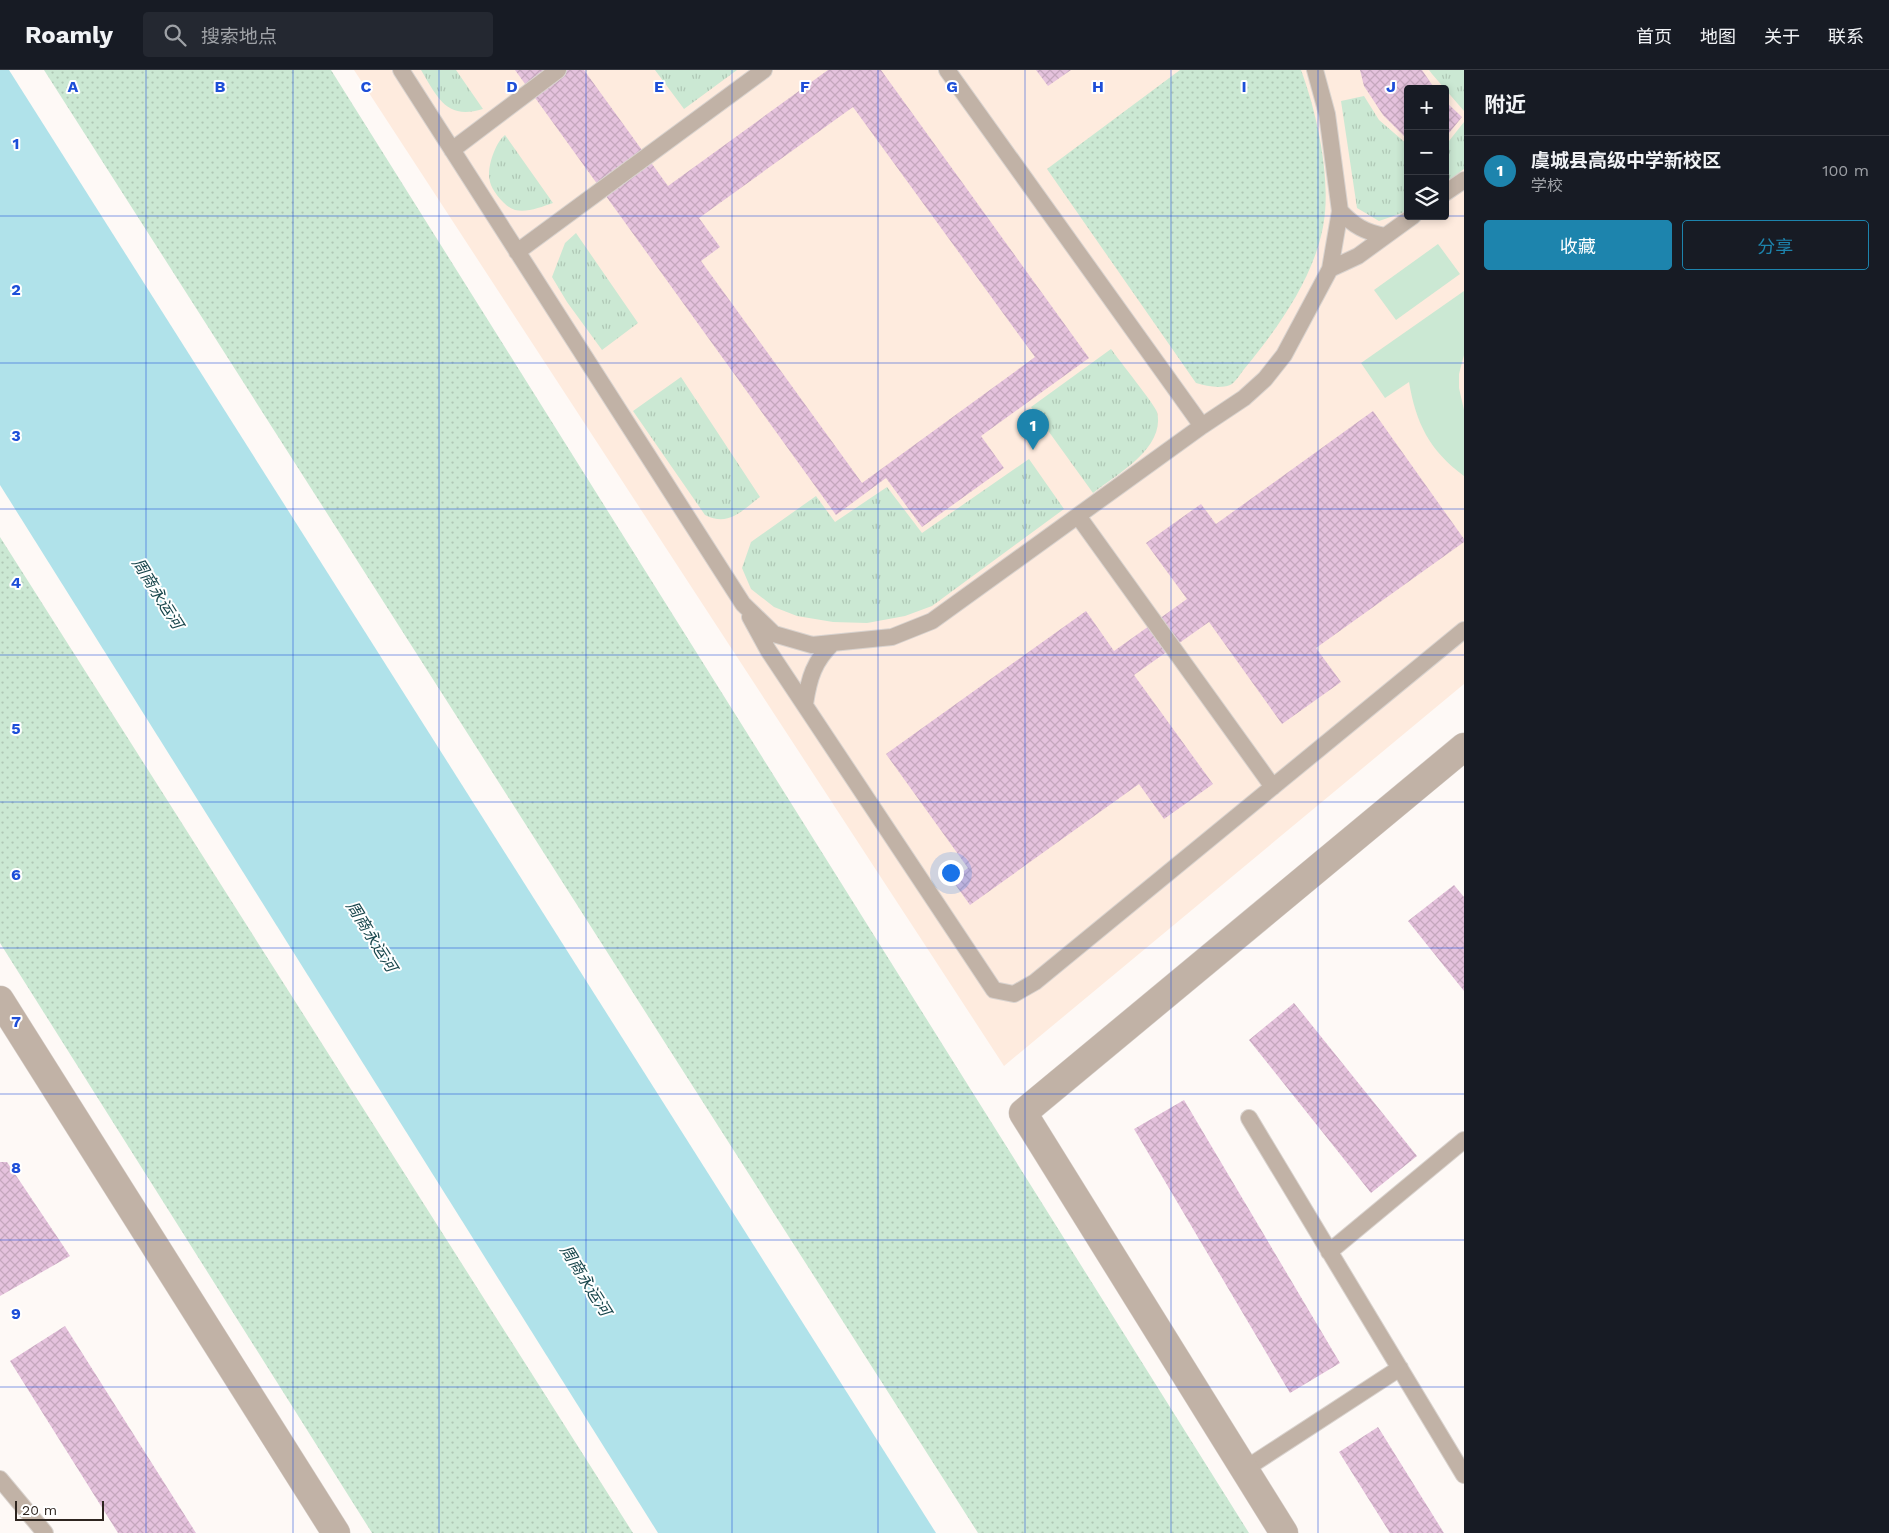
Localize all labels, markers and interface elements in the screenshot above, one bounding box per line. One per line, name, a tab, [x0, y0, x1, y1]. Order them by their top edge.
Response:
search box	[143, 12, 493, 57]
text: Roamly	[25, 21, 113, 49]
icon: search	[161, 21, 189, 49]
text: 搜索地点	[201, 25, 277, 48]
text: 首页	[1636, 26, 1672, 47]
text: 地图	[1700, 26, 1736, 47]
text: 关于	[1764, 26, 1800, 47]
text: 联系	[1828, 26, 1864, 47]
text: A	[68, 77, 79, 96]
text: B	[215, 77, 226, 96]
text: C	[361, 77, 372, 96]
text: D	[506, 77, 518, 96]
text: E	[654, 77, 664, 96]
text: F	[800, 77, 810, 96]
text: G	[946, 77, 958, 96]
text: H	[1092, 77, 1104, 96]
text: I	[1241, 77, 1247, 96]
text: J	[1386, 77, 1396, 96]
map controls	[1404, 85, 1449, 220]
button: +	[1404, 85, 1449, 130]
text: 附近	[1484, 92, 1526, 117]
button: −	[1404, 130, 1449, 175]
text: 1	[13, 134, 19, 153]
text: 虞城县高级中学新校区	[1531, 149, 1721, 172]
text: 1	[1497, 161, 1503, 180]
text: 100 m	[1822, 161, 1869, 180]
button: layers	[1404, 175, 1449, 220]
text: 学校	[1531, 176, 1563, 195]
button: 收藏	[1484, 220, 1672, 270]
button: 分享	[1682, 220, 1869, 270]
text: 2	[11, 280, 21, 299]
pin: 1	[1017, 409, 1049, 450]
text: 3	[11, 426, 21, 445]
water label: 周商永运河	[128, 554, 188, 635]
text: 4	[11, 573, 21, 592]
text: 5	[11, 719, 21, 738]
your location	[938, 860, 964, 886]
text: 6	[11, 865, 21, 884]
water label: 周商永运河	[342, 897, 402, 978]
text: 7	[11, 1012, 21, 1031]
text: 8	[11, 1158, 21, 1177]
water label: 周商永运河	[556, 1241, 616, 1322]
text: 9	[11, 1304, 21, 1323]
scale bar	[15, 1498, 104, 1521]
text: 20 m	[22, 1502, 57, 1518]

